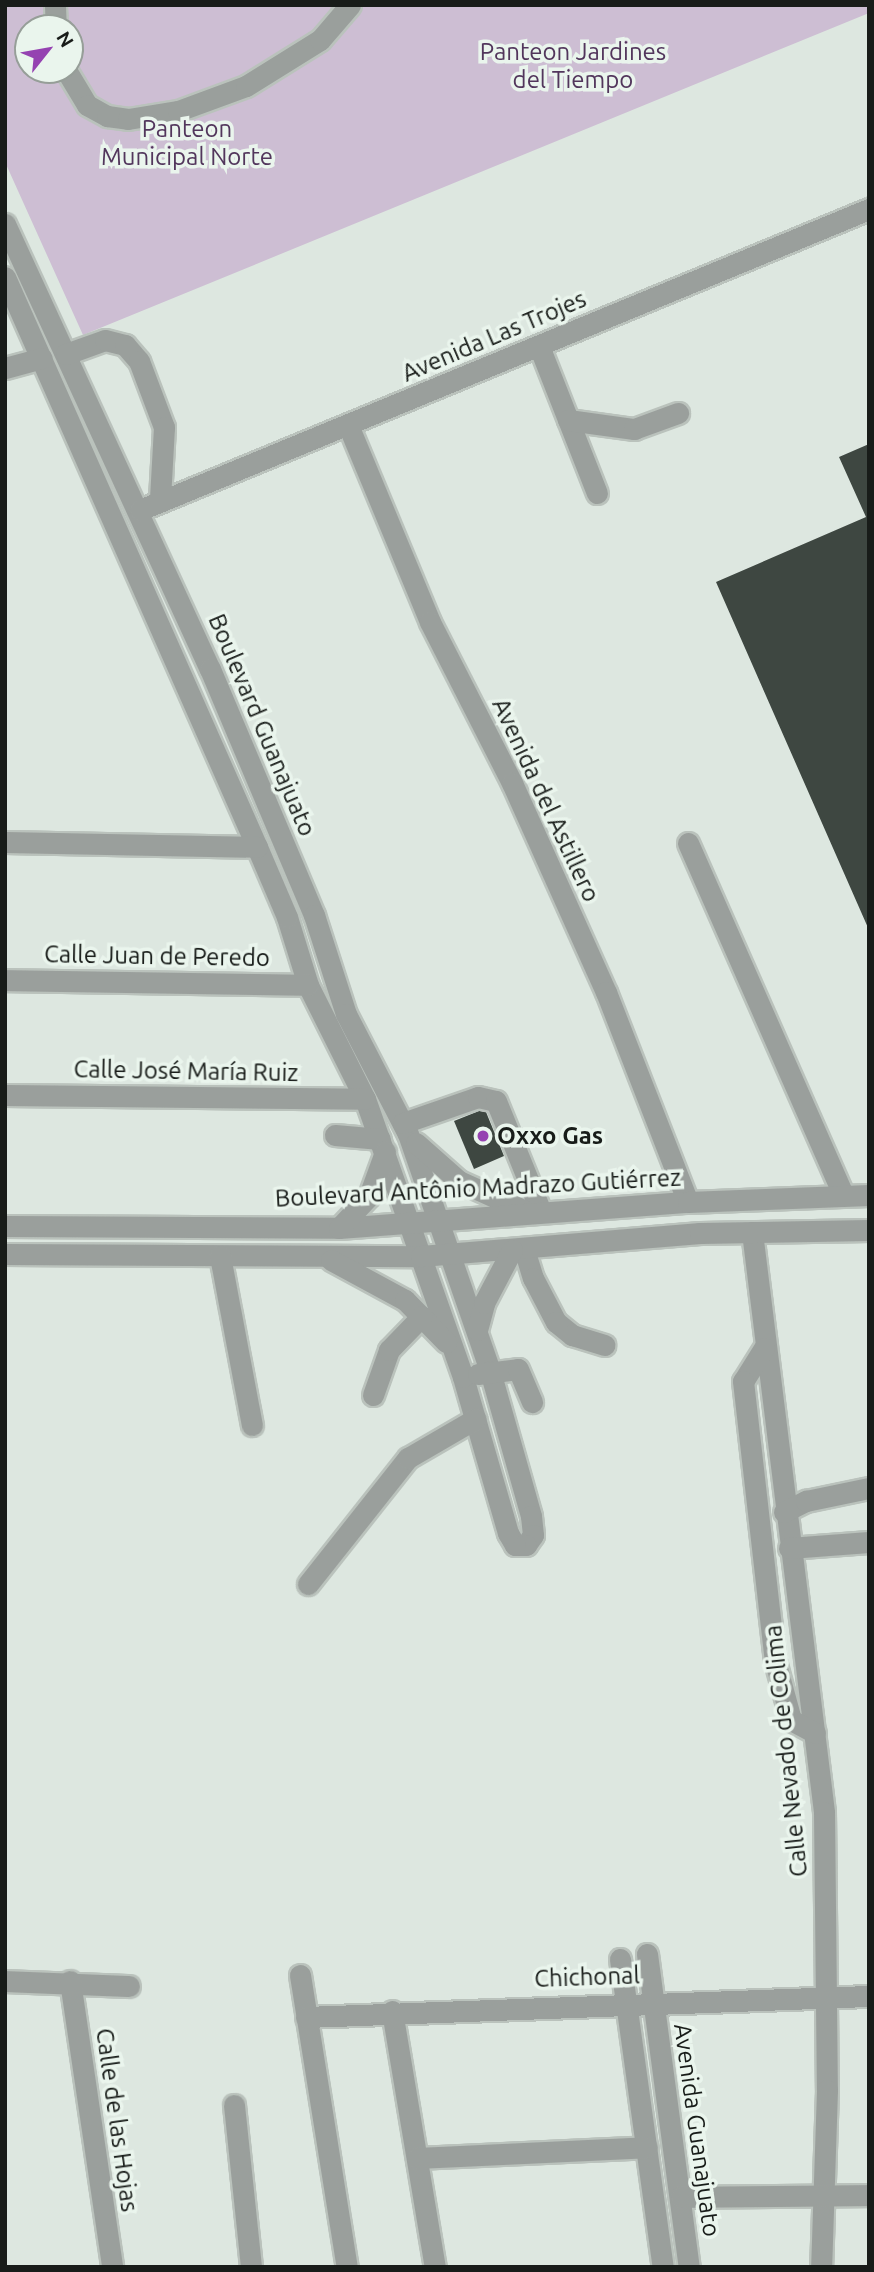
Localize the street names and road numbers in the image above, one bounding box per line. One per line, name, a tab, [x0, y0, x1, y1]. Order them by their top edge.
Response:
street label: Avenida Las Trojes	[398, 284, 590, 388]
street label: Boulevard Guanajuato	[202, 610, 322, 840]
street label: Avenida del Astillero	[486, 694, 606, 906]
street label: Calle Juan de Peredo	[44, 940, 270, 972]
street label: Calle José María Ruiz	[73, 1055, 299, 1087]
street label: Boulevard Antônio Madrazo Gutiérrez	[274, 1163, 682, 1213]
street label: Calle Nevado de Colima	[758, 1624, 814, 1878]
street label: Chichonal	[534, 1961, 640, 1993]
street label: Avenida Guanajuato	[668, 2022, 726, 2238]
street label: Calle de las Hojas	[90, 2026, 144, 2214]

